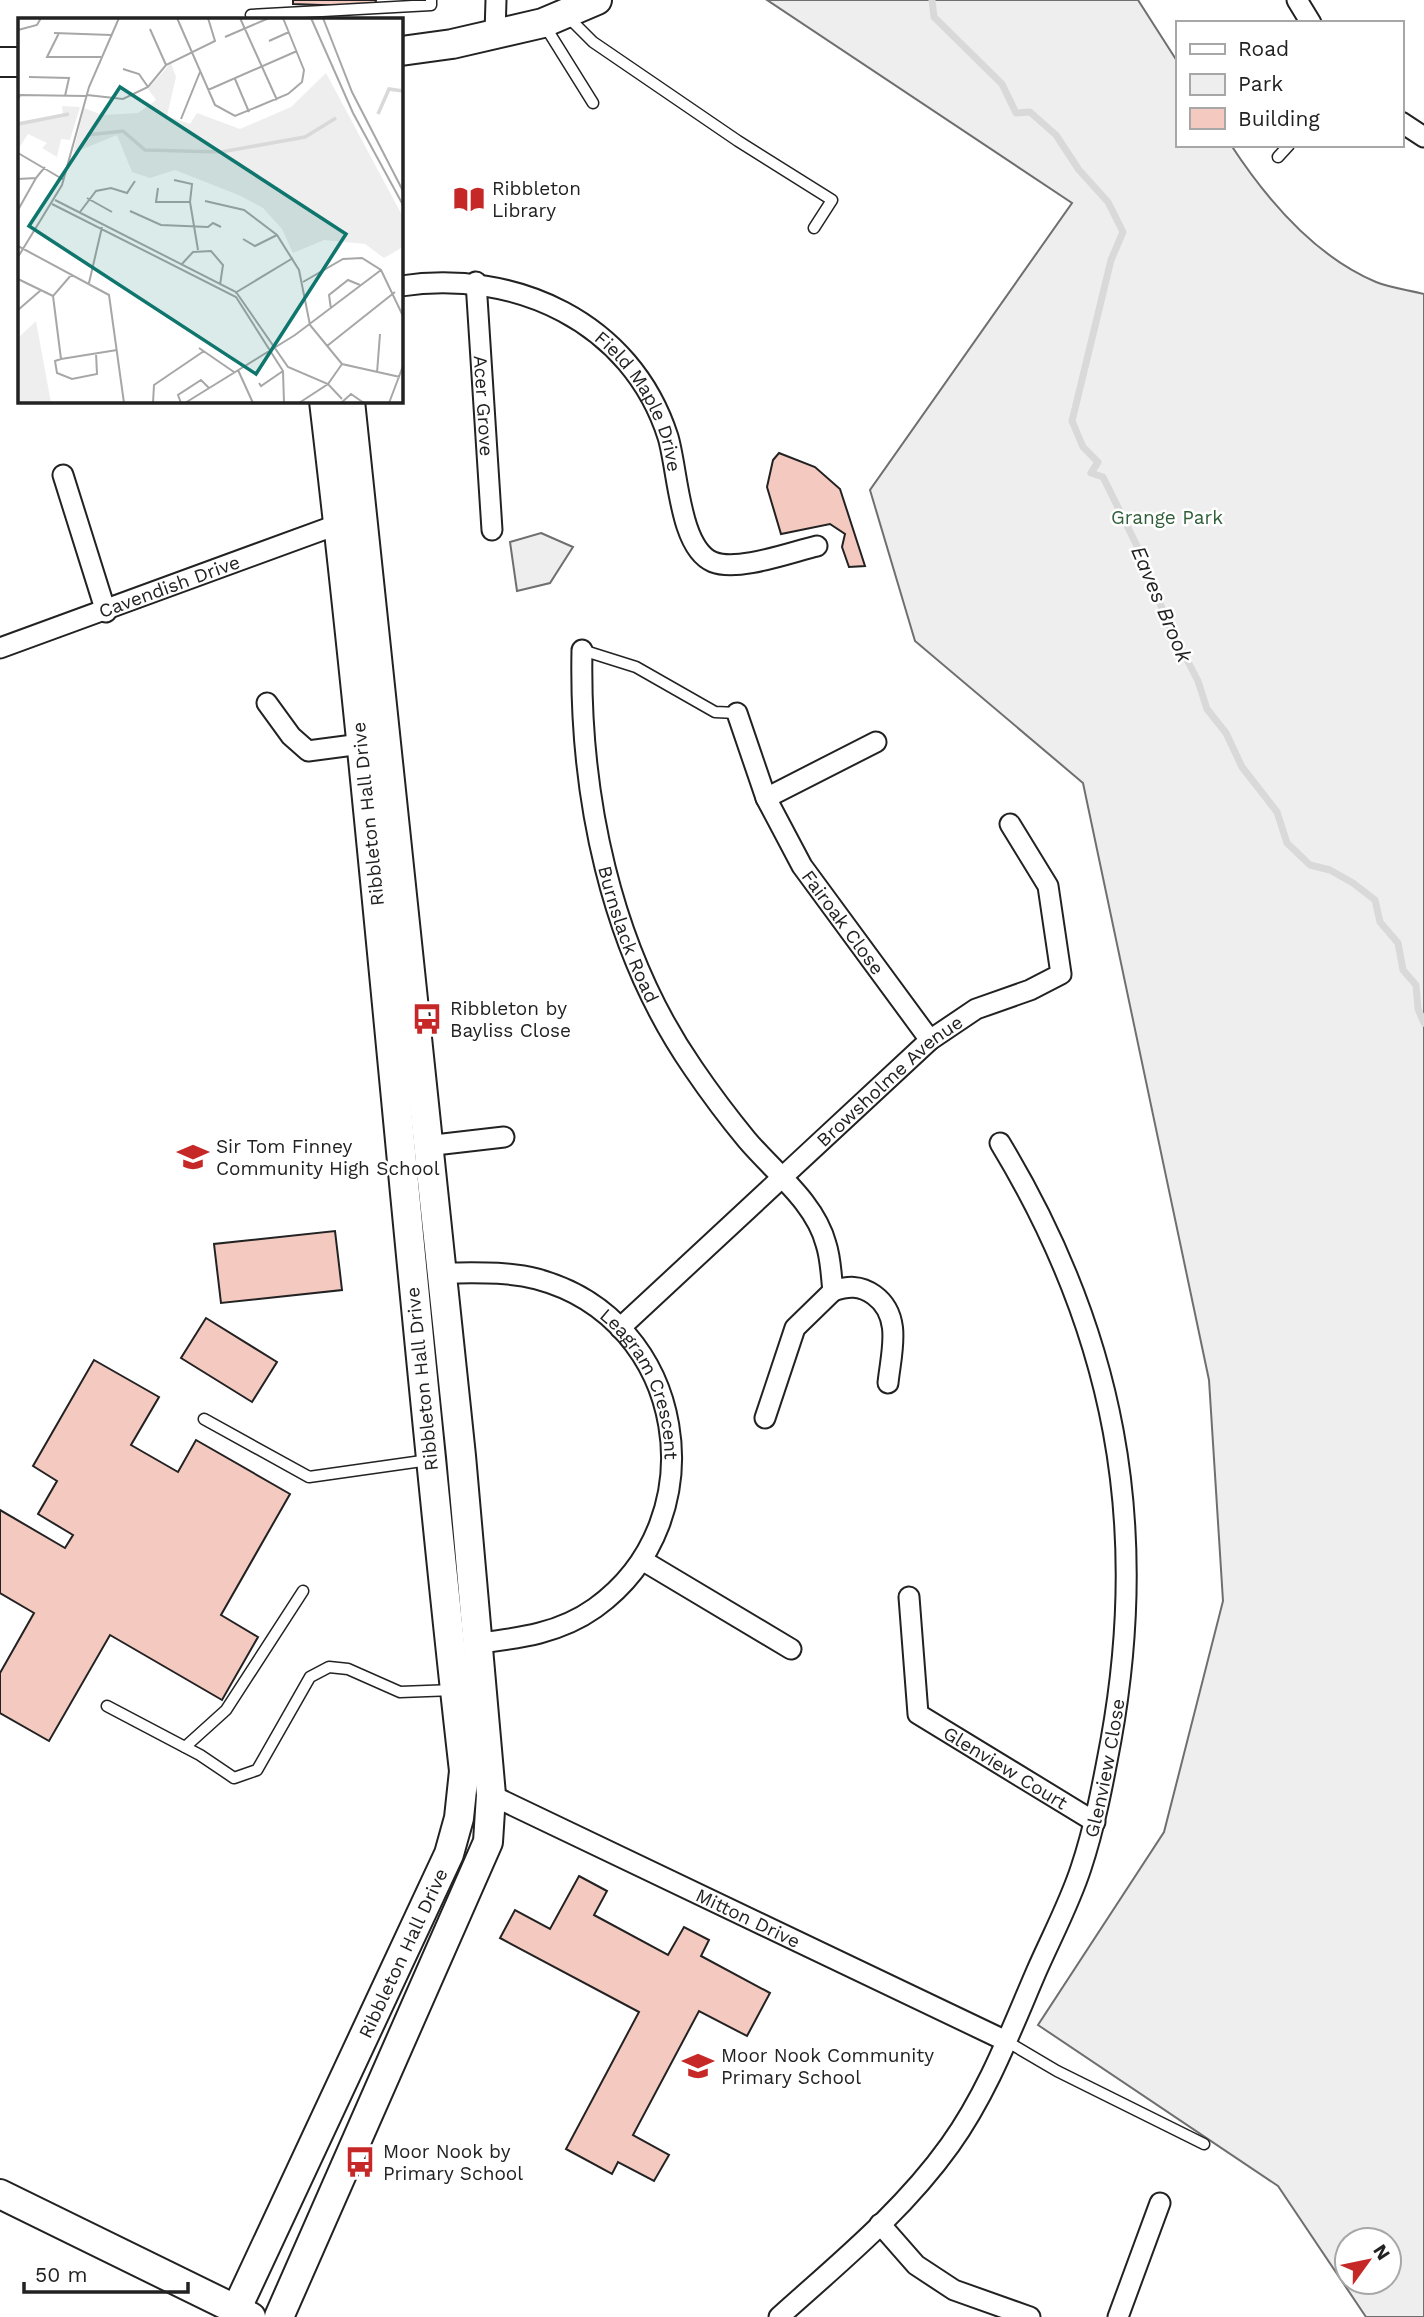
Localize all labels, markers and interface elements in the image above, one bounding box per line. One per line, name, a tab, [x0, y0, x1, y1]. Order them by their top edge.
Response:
inset map	[18, 18, 402, 402]
legend	[1176, 21, 1403, 147]
text: Road	[1238, 36, 1289, 61]
text: Park	[1238, 71, 1283, 96]
text: Building	[1238, 106, 1320, 131]
place label: Ribbleton Library	[492, 177, 581, 222]
library icon: Ribbleton Library	[452, 182, 486, 216]
street label: Field Maple Drive	[590, 326, 686, 473]
street label: Acer Grove	[469, 354, 499, 457]
park label: Grange Park	[1111, 506, 1223, 529]
water label: Eaves Brook	[1126, 542, 1198, 666]
street label: Cavendish Drive	[95, 550, 243, 622]
street label: Ribbleton Hall Drive	[347, 721, 389, 907]
street label: Burnslack Road	[594, 863, 664, 1006]
street label: Fairoak Close	[797, 865, 889, 979]
place label: Ribbleton by Bayliss Close	[450, 997, 571, 1042]
bus stop icon: Ribbleton by Bayliss Close	[410, 1002, 444, 1036]
street label: Browsholme Avenue	[812, 1010, 967, 1151]
place label: Sir Tom Finney Community High School	[216, 1135, 440, 1180]
school or university icon: Sir Tom Finney Community High School	[176, 1140, 210, 1174]
street label: Ribbleton Hall Drive	[401, 1286, 443, 1472]
street label: Leagram Crescent	[596, 1303, 683, 1460]
street label: Glenview Close	[1079, 1697, 1129, 1840]
street label: Glenview Court	[939, 1721, 1072, 1814]
street label: Ribbleton Hall Drive	[353, 1864, 452, 2042]
street label: Mitton Drive	[692, 1883, 804, 1953]
place label: Moor Nook Community Primary School	[721, 2044, 934, 2089]
school or university icon: Moor Nook Community Primary School	[681, 2049, 715, 2083]
place label: Moor Nook by Primary School	[383, 2140, 523, 2185]
bus stop icon: Moor Nook by Primary School	[343, 2145, 377, 2179]
north arrow	[1333, 2226, 1403, 2296]
text: N	[1368, 2240, 1395, 2264]
scale bar	[24, 2250, 189, 2294]
text: 50 m	[35, 2262, 87, 2287]

